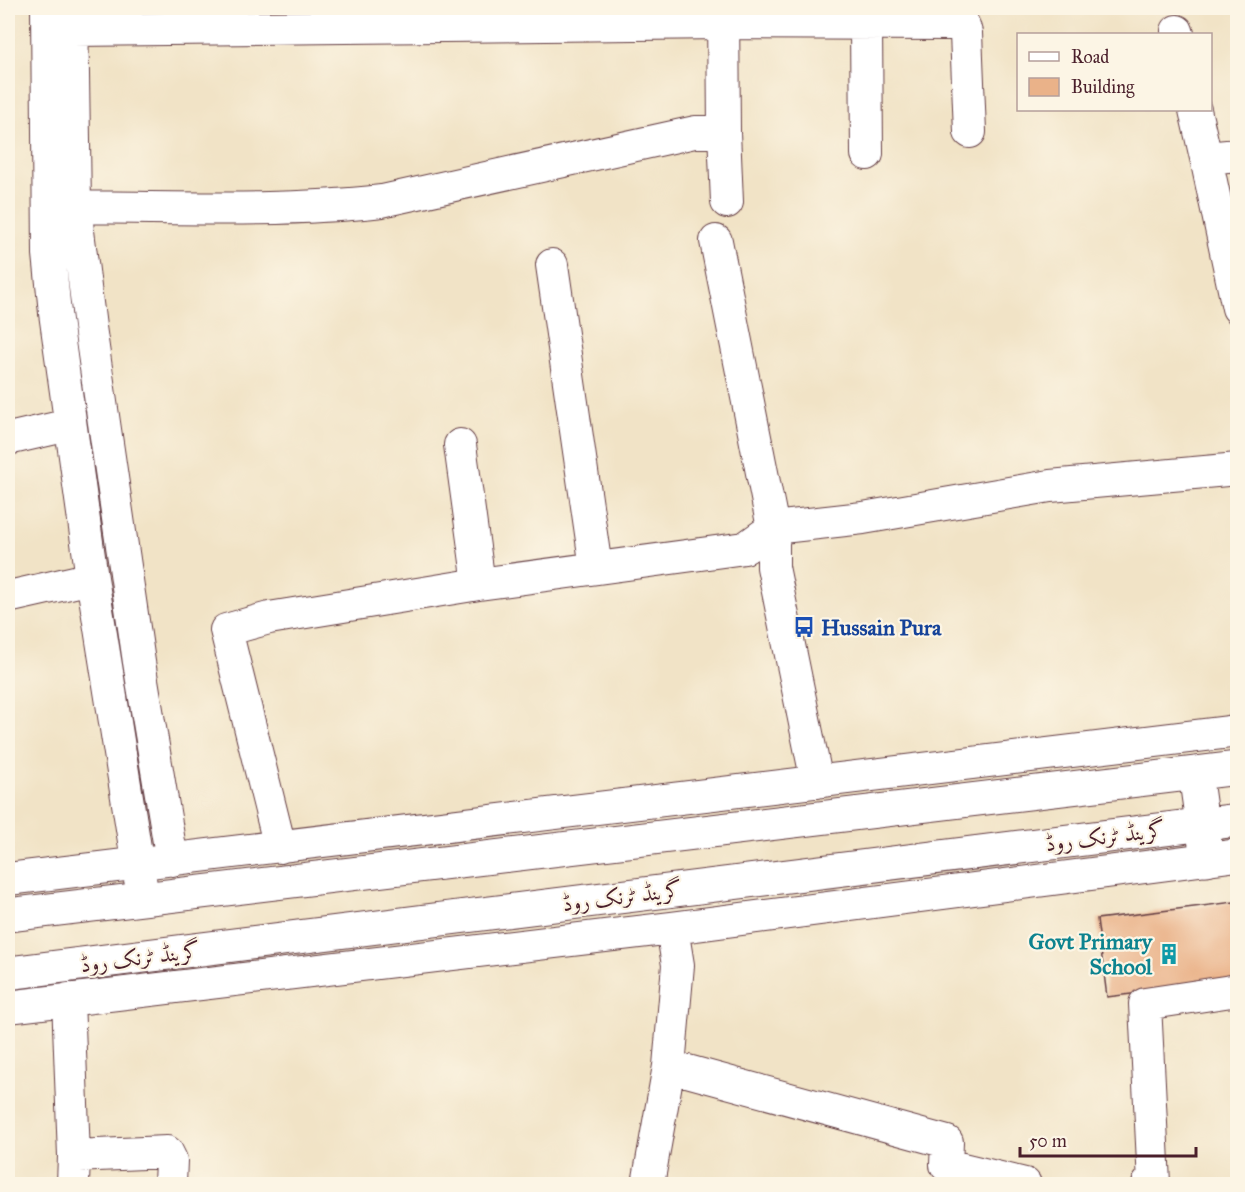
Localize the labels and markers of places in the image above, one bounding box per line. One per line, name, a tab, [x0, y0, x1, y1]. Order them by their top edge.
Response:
place label: Hussain Pura	[821, 614, 942, 641]
bus stop icon: Hussain Pura	[792, 615, 816, 639]
place label: Govt Primary School	[1029, 928, 1154, 980]
building icon: Govt Primary School	[1157, 942, 1181, 966]

